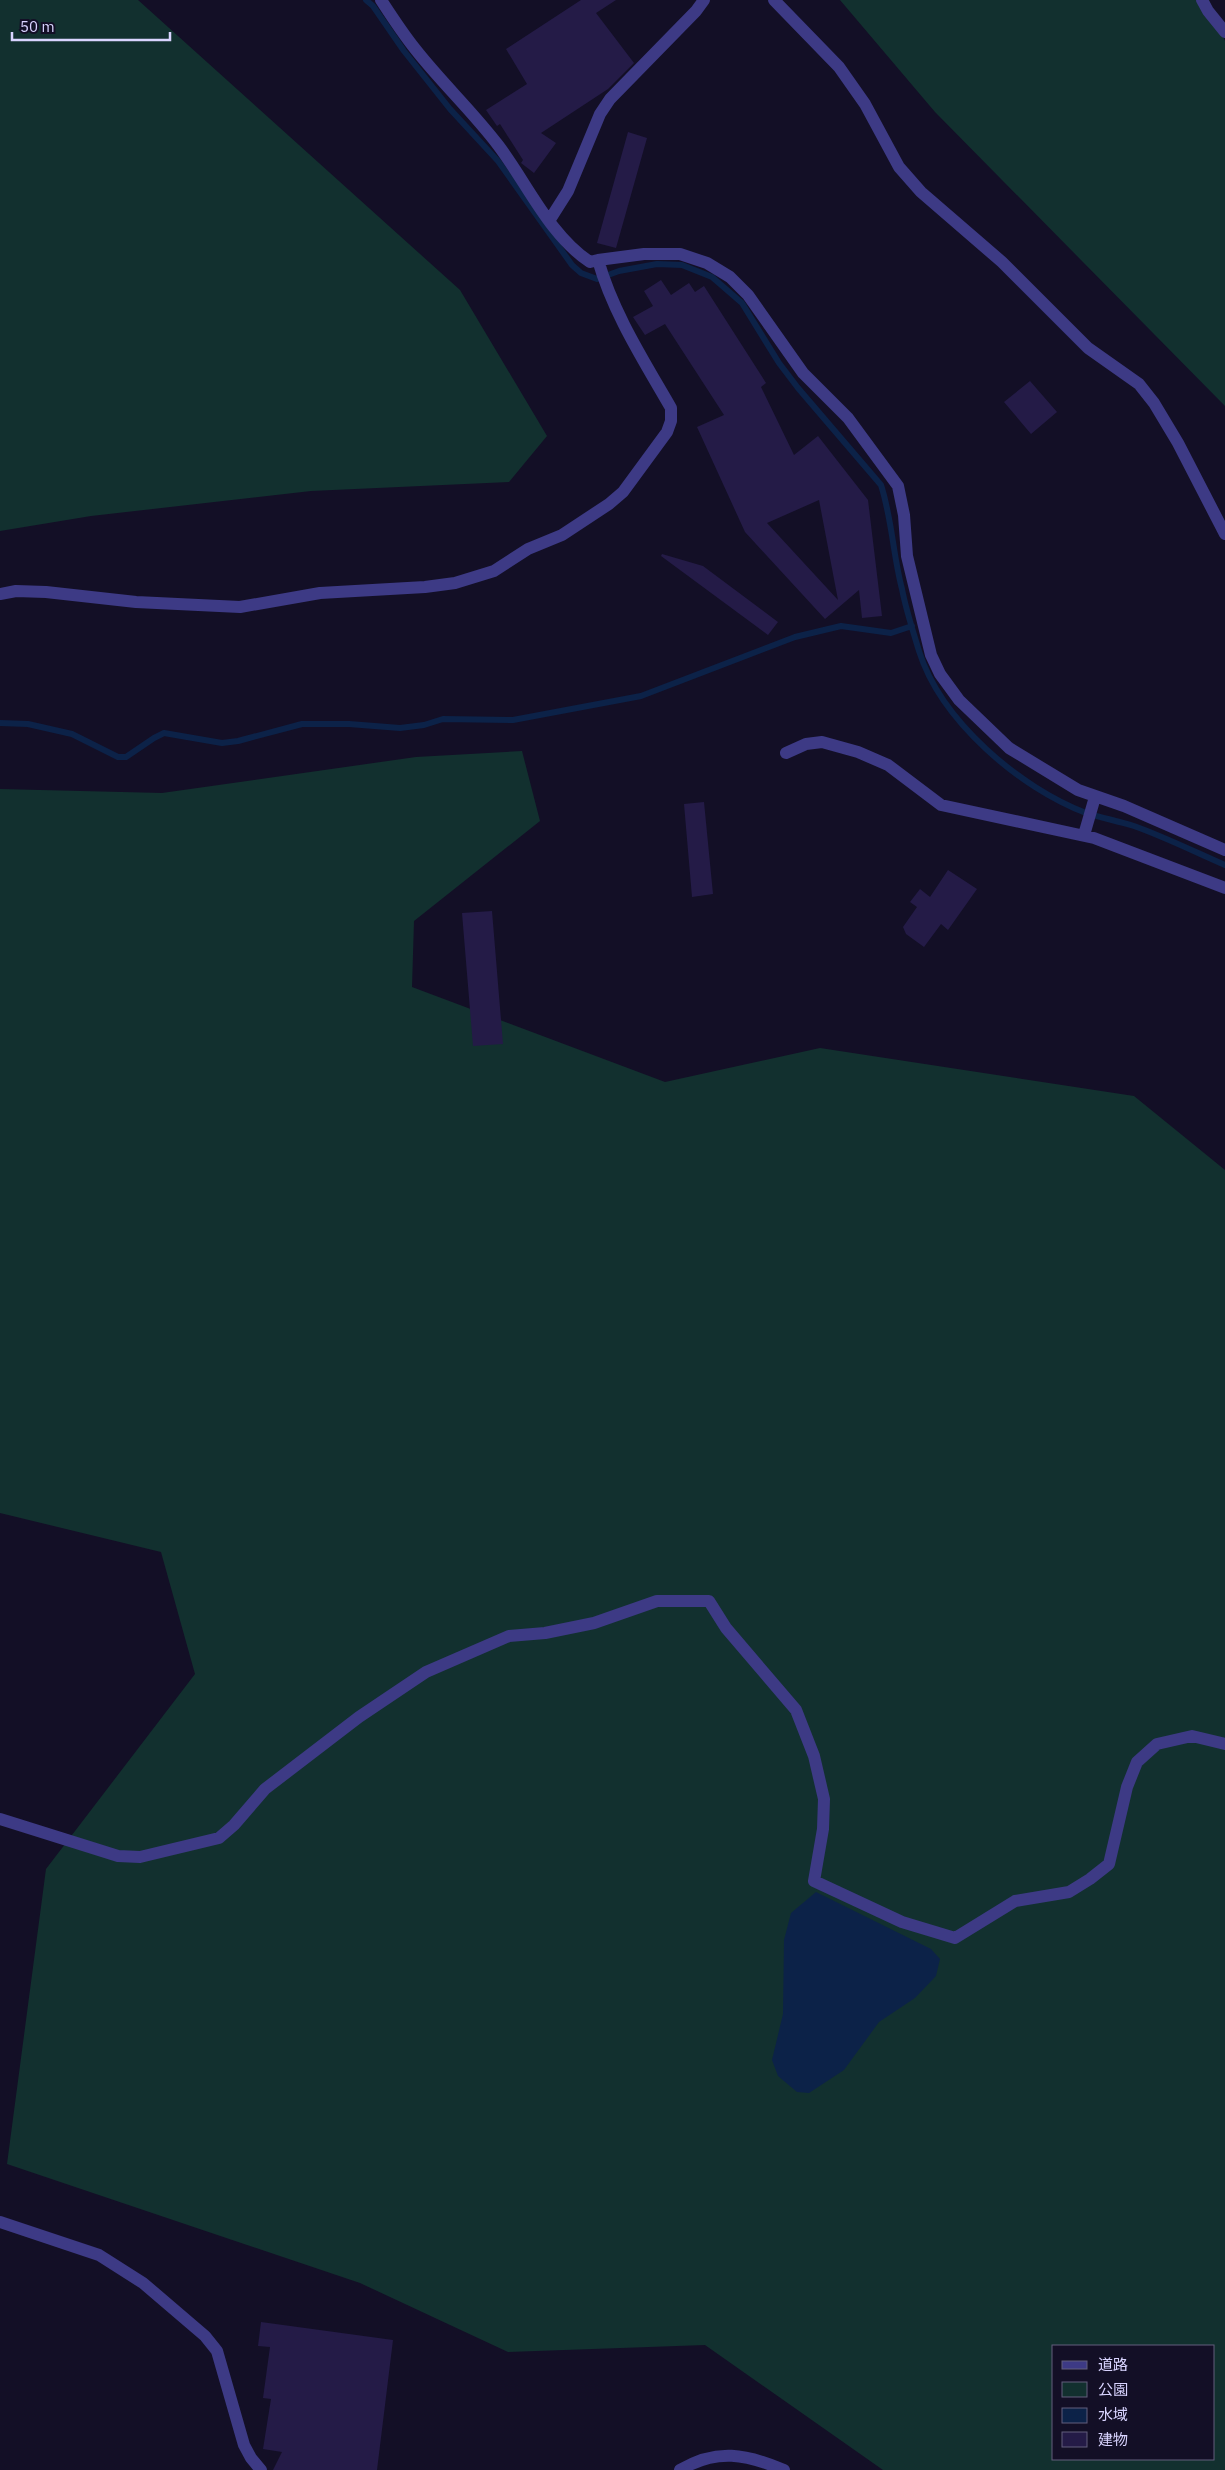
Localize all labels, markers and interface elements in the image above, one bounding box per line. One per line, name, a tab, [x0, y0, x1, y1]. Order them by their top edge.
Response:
scale bar	[12, 10, 170, 42]
text: 50 m	[20, 17, 55, 36]
legend	[1052, 2345, 1215, 2460]
text: 道路	[1098, 2355, 1128, 2374]
text: 公園	[1098, 2380, 1128, 2399]
text: 水域	[1098, 2405, 1128, 2424]
text: 建物	[1098, 2430, 1128, 2449]

